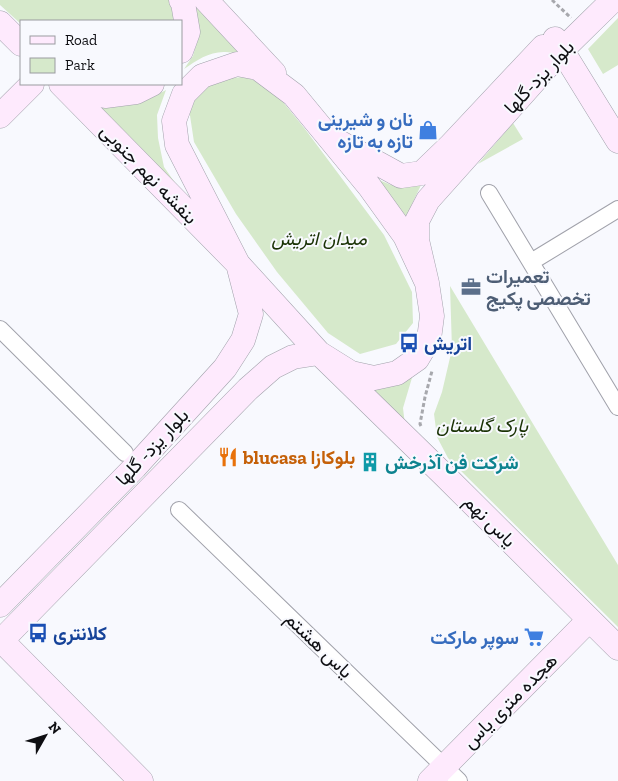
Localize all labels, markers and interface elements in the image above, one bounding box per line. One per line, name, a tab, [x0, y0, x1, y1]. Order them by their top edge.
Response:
legend	[20, 20, 182, 85]
text: Road	[65, 31, 98, 49]
street label: بلوار یزد-گلها	[499, 35, 579, 119]
text: Park	[65, 56, 95, 74]
place label: نان و شیرینی تازه به تازه	[318, 108, 413, 154]
street label: بنفشه نهم جنوبی	[95, 119, 202, 230]
shop icon: نان و شیرینی تازه به تازه	[417, 119, 439, 141]
park label: میدان اتریش	[271, 227, 368, 250]
place label: تعمیرات تخصصی پکیج	[486, 265, 591, 312]
office icon: تعمیرات تخصصی پکیج	[460, 276, 482, 298]
bus stop icon: اتریش	[398, 332, 420, 354]
place label: اتریش	[424, 332, 472, 356]
street label: بلوار یزد- گلها	[111, 404, 193, 490]
park label: پارک گلستان	[436, 414, 529, 439]
restaurant icon: blucasa بلوکازا	[217, 446, 239, 468]
place label: blucasa بلوکازا	[242, 446, 355, 470]
building icon: شرکت فن آذرخش	[359, 451, 381, 473]
place label: شرکت فن آذرخش	[385, 451, 519, 475]
street label: یاس نهم	[458, 490, 521, 553]
street label: یاس هشتم	[279, 607, 358, 684]
bus stop icon: کلانتری	[27, 622, 49, 644]
place label: کلانتری	[53, 622, 107, 646]
place label: سوپر مارکت	[430, 626, 519, 651]
supermarket icon: سوپر مارکت	[523, 626, 545, 648]
street label: هجده متری یاس	[458, 649, 562, 753]
north arrow	[20, 711, 70, 761]
text: N	[45, 719, 65, 738]

